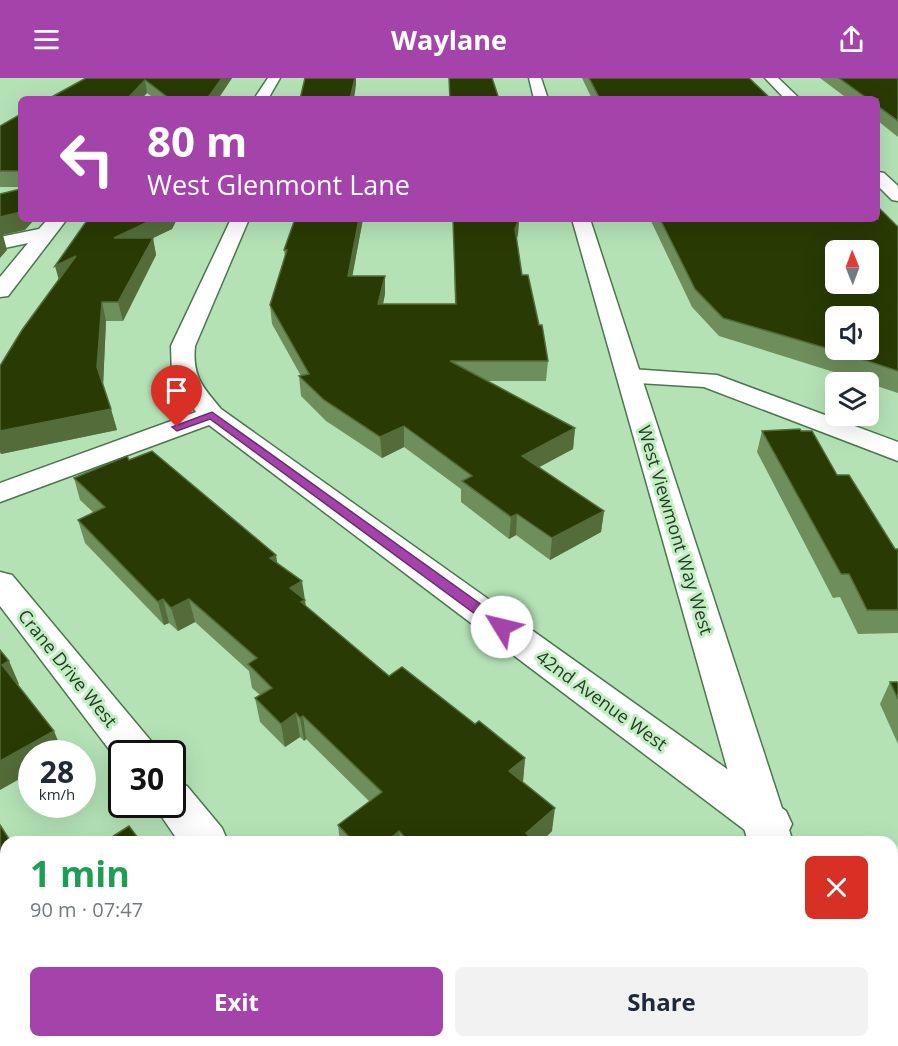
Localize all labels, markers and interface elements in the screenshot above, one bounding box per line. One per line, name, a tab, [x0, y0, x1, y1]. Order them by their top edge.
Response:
text: Waylane	[391, 21, 507, 58]
icon: menu	[30, 23, 63, 56]
icon: share	[835, 23, 868, 56]
text: 80 m	[147, 112, 247, 169]
icon: left	[48, 120, 126, 198]
text: West Glenmont Lane	[147, 166, 410, 203]
north arrow	[825, 240, 879, 294]
map controls	[825, 240, 879, 426]
button: sound	[825, 306, 879, 360]
pin	[151, 365, 202, 427]
button: layers	[825, 372, 879, 426]
icon: arrive	[160, 374, 193, 407]
street label: West Viewmont Way West	[633, 423, 719, 637]
position arrow	[470, 595, 534, 659]
street label: Crane Drive West	[13, 604, 123, 732]
street label: 42nd Avenue West	[532, 644, 672, 756]
speed limit sign: 30	[108, 740, 186, 818]
text: 28	[40, 751, 74, 792]
text: km/h	[39, 784, 75, 804]
text: 1 min	[30, 849, 130, 898]
button: close	[805, 856, 868, 919]
text: 90 m · 07:47	[30, 896, 143, 923]
button: Exit	[30, 967, 443, 1036]
button: Share	[455, 967, 868, 1036]

